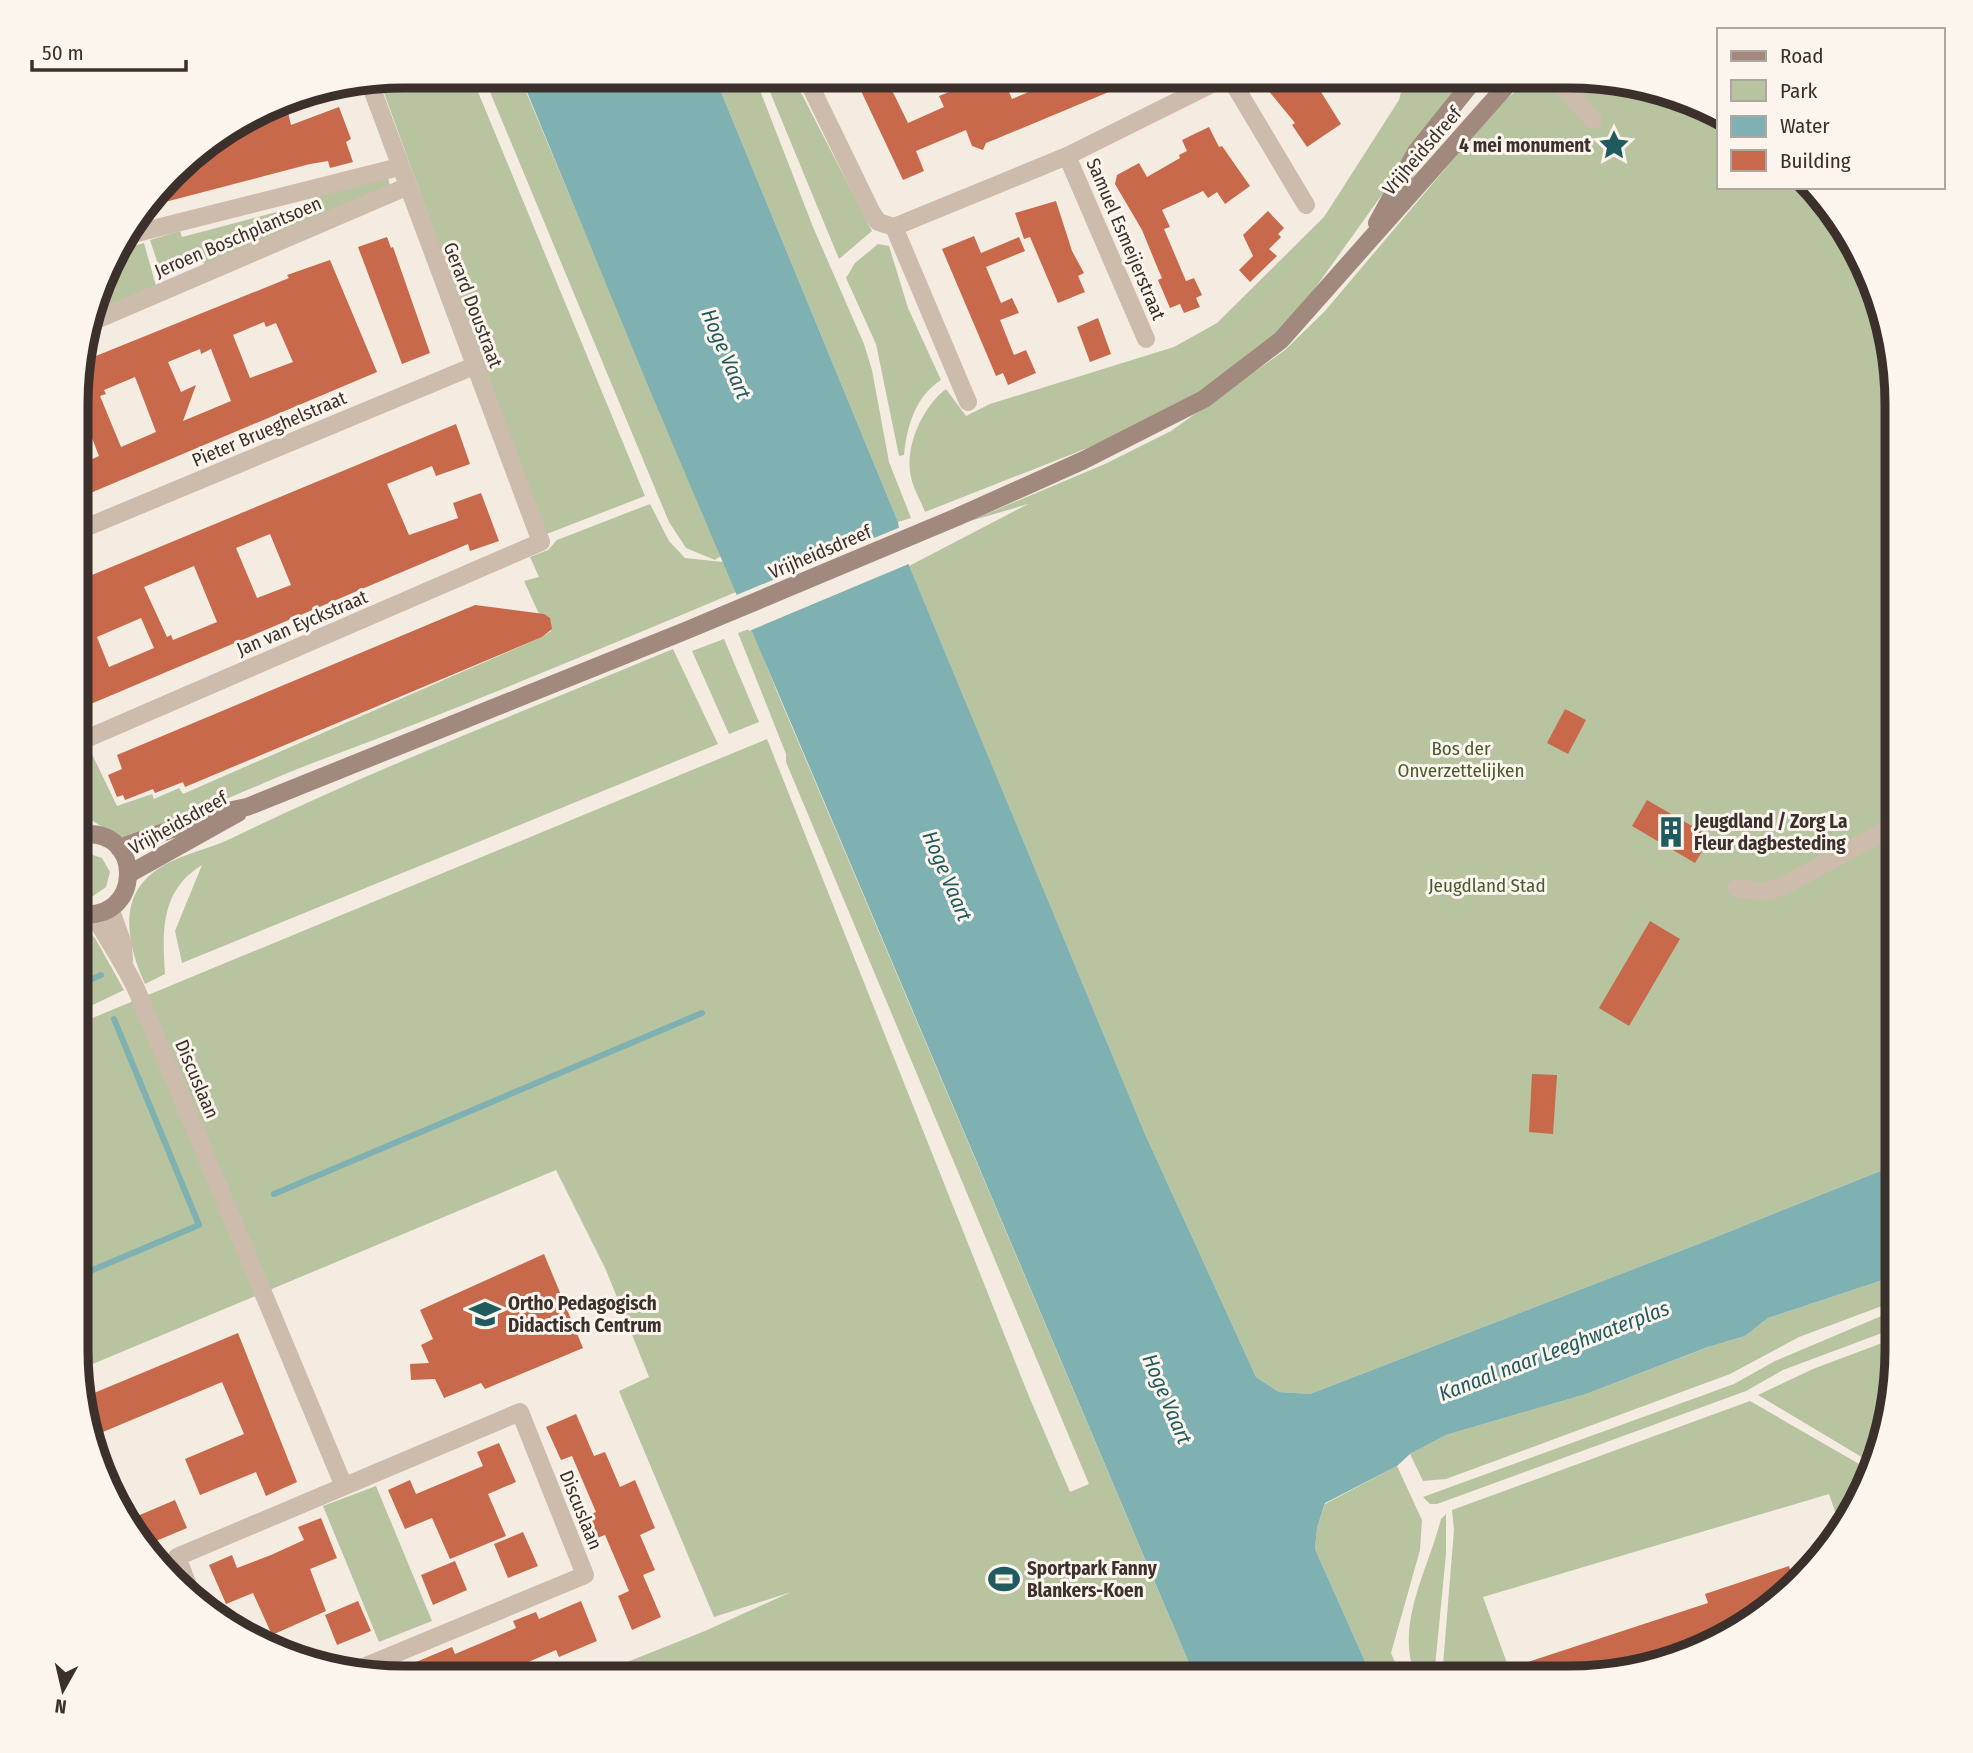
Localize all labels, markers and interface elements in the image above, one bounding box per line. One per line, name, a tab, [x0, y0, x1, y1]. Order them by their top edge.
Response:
scale bar	[32, 28, 186, 72]
legend	[1717, 28, 1945, 189]
text: 50 m	[42, 40, 84, 66]
text: Road	[1780, 43, 1824, 69]
text: Park	[1780, 78, 1818, 104]
street label: Vrijheidsdreef	[1378, 101, 1467, 200]
text: Water	[1780, 113, 1830, 139]
place icon: 4 mei monument	[1597, 128, 1631, 162]
place label: 4 mei monument	[1459, 134, 1591, 157]
text: Building	[1780, 148, 1851, 174]
street label: Samuel Esmeijerstraat	[1082, 155, 1171, 324]
street label: Jeroen Boschplantsoen	[151, 191, 325, 283]
street label: Gerard Doustraat	[439, 239, 508, 372]
water label: Hoge Vaart	[695, 305, 757, 403]
street label: Pieter Brueghelstraat	[188, 386, 350, 472]
street label: Vrijheidsdreef	[765, 520, 876, 584]
street label: Jan van Eyckstraat	[233, 585, 372, 661]
park label: Bos der Onverzettelijken	[1398, 737, 1524, 782]
street label: Vrijheidsdreef	[125, 786, 232, 859]
place label: Jeugdland / Zorg La Fleur dagbesteding	[1693, 810, 1847, 855]
building icon: Jeugdland / Zorg La Fleur dagbesteding	[1654, 815, 1688, 849]
water label: Hoge Vaart	[916, 827, 978, 925]
park label: Jeugdland Stad	[1428, 874, 1546, 897]
street label: Discuslaan	[170, 1036, 224, 1122]
place label: Ortho Pedagogisch Didactisch Centrum	[508, 1292, 662, 1337]
water label: Kanaal naar Leeghwaterplas	[1435, 1295, 1673, 1407]
school or university icon: Ortho Pedagogisch Didactisch Centrum	[468, 1297, 502, 1331]
water label: Hoge Vaart	[1136, 1350, 1198, 1448]
street label: Discuslaan	[555, 1467, 607, 1553]
place label: Sportpark Fanny Blankers-Koen	[1027, 1557, 1158, 1602]
sports icon: Sportpark Fanny Blankers-Koen	[987, 1562, 1021, 1596]
north arrow	[28, 1655, 98, 1725]
text: N	[53, 1694, 68, 1719]

